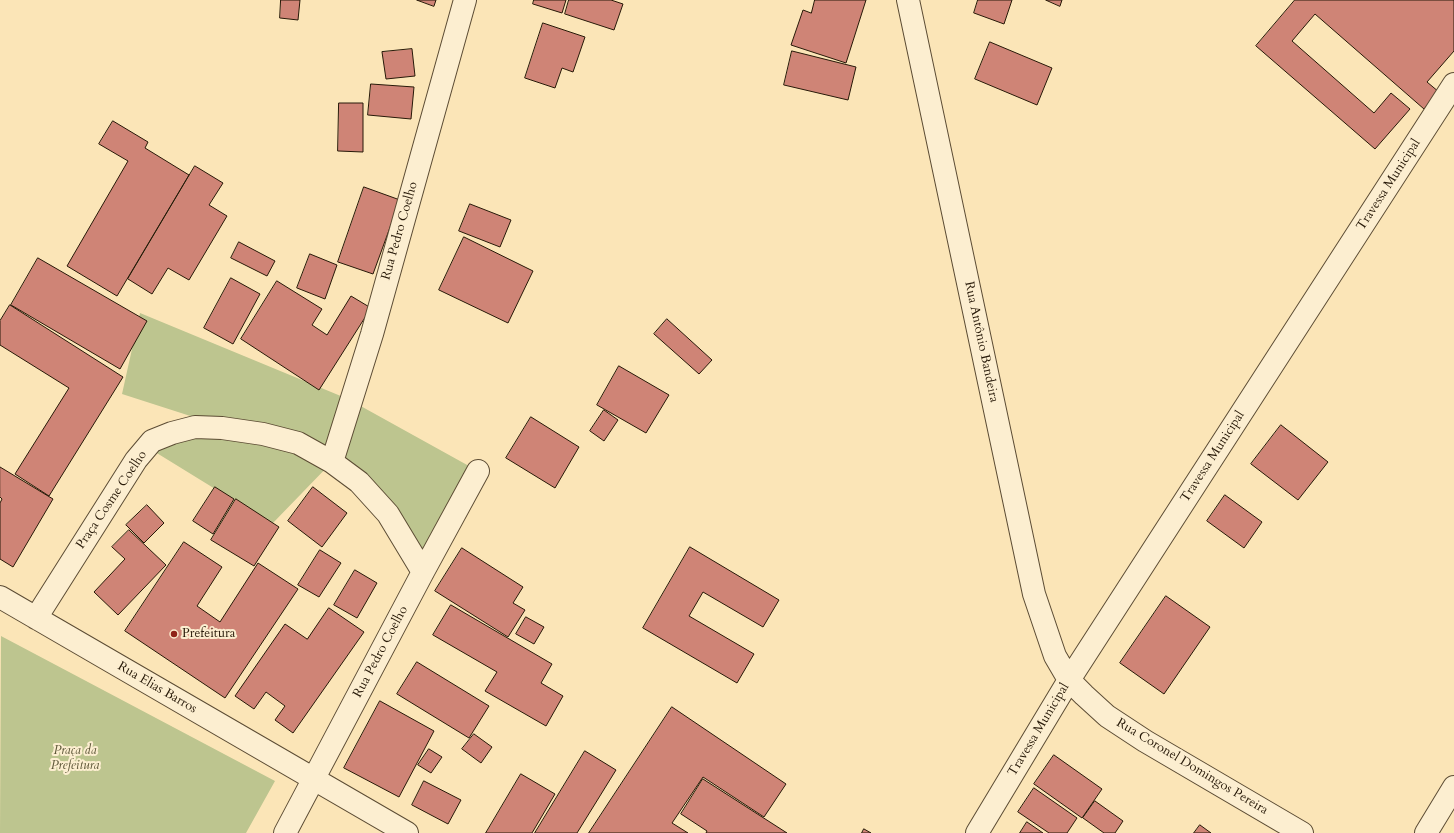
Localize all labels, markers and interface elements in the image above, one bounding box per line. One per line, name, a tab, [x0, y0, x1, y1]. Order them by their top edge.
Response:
street label: Travessa Municipal	[1354, 136, 1424, 234]
street label: Rua Pedro Coelho	[379, 180, 421, 282]
street label: Rua Antônio Bandeira	[961, 280, 1001, 404]
street label: Travessa Municipal	[1178, 408, 1248, 506]
street label: Praça Cosme Coelho	[73, 448, 151, 552]
street label: Rua Pedro Coelho	[350, 604, 412, 700]
place label: Prefeitura	[182, 626, 235, 642]
marker: Prefeitura	[169, 629, 179, 639]
street label: Rua Elias Barros	[115, 659, 199, 717]
street label: Travessa Municipal	[1005, 681, 1073, 779]
street label: Rua Coronel Domingos Pereira	[1113, 715, 1271, 819]
park label: Praça da Prefeitura	[51, 743, 99, 774]

